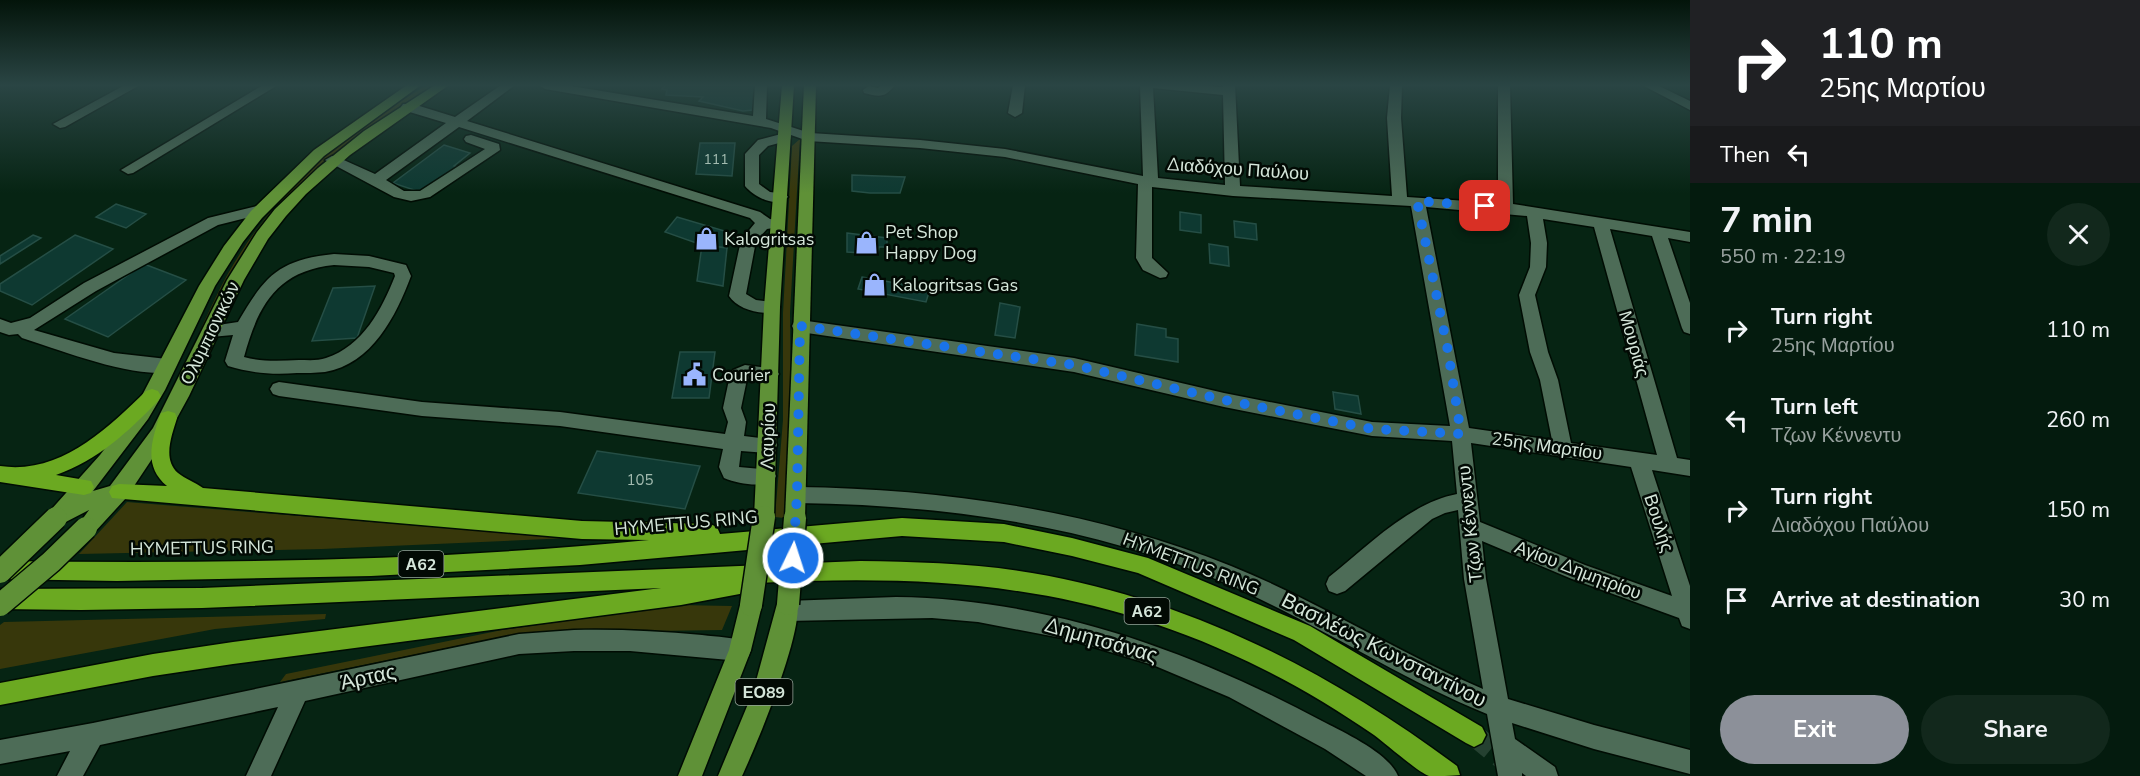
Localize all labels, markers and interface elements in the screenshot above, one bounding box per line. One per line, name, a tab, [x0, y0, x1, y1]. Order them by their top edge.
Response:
text: 110 m	[1819, 16, 1943, 73]
icon: right	[1720, 24, 1798, 102]
text: 25ης Μαρτίου	[1819, 70, 1986, 107]
icon: left	[1782, 138, 1815, 171]
text: Then	[1720, 140, 1770, 170]
house number: 111	[703, 150, 729, 169]
street label: Διαδόχου Παύλου	[1166, 152, 1310, 186]
pin	[1459, 180, 1510, 231]
icon: arrive	[1468, 189, 1501, 222]
text: 7 min	[1720, 196, 1813, 245]
button: close	[2047, 203, 2110, 266]
place label: Pet Shop Happy Dog	[885, 220, 977, 265]
shop icon: Kalogritsas	[693, 226, 719, 252]
place label: Kalogritsas	[724, 227, 814, 251]
shop icon: Pet Shop Happy Dog	[854, 229, 880, 255]
text: 550 m · 22:19	[1720, 243, 1846, 270]
shop icon: Kalogritsas Gas	[861, 272, 887, 298]
place label: Kalogritsas Gas	[892, 273, 1018, 297]
street label: Ολυμπιονικών	[175, 277, 245, 389]
text: Turn right	[1771, 302, 1872, 332]
street label: Μουριάς	[1613, 308, 1655, 380]
icon: right	[1720, 314, 1753, 347]
text: 110 m	[2046, 315, 2110, 345]
text: 25ης Μαρτίου	[1771, 332, 1895, 359]
public building icon: Courier	[681, 362, 707, 388]
place label: Courier	[712, 363, 771, 387]
text: Turn left	[1771, 392, 1858, 422]
street label: Λαυρίου	[755, 402, 781, 470]
icon: left	[1720, 404, 1753, 437]
text: 260 m	[2046, 405, 2110, 435]
text: Τζων Κέννεντυ	[1771, 422, 1901, 449]
street label: 25ης Μαρτίου	[1490, 426, 1604, 466]
street label: Τζων Κέννεντυ	[1452, 464, 1488, 584]
house number: 105	[626, 470, 654, 490]
text: Turn right	[1771, 482, 1872, 512]
street label: Βουλής	[1638, 491, 1680, 555]
icon: right	[1720, 494, 1753, 527]
text: 150 m	[2046, 495, 2110, 525]
street label: HYMETTUS RING	[613, 505, 759, 541]
text: Διαδόχου Παύλου	[1771, 512, 1929, 539]
position arrow	[761, 526, 825, 590]
street label: HYMETTUS RING	[1119, 527, 1263, 601]
street label: HYMETTUS RING	[130, 535, 274, 561]
street label: Αγίου Δημητρίου	[1511, 535, 1645, 605]
road number: Α62	[398, 551, 444, 577]
icon: arrive	[1720, 584, 1753, 617]
text: Arrive at destination	[1771, 585, 1980, 615]
text: 30 m	[2059, 585, 2110, 615]
street label: Βασιλέως Κωνσταντίνου	[1277, 586, 1491, 714]
road number: Α62	[1124, 598, 1170, 624]
street label: Δημητσάνας	[1041, 611, 1161, 669]
street label: Άρτας	[338, 657, 398, 697]
road number: ΕΟ89	[736, 679, 792, 705]
button: Exit	[1720, 695, 1909, 764]
button: Share	[1921, 695, 2110, 764]

